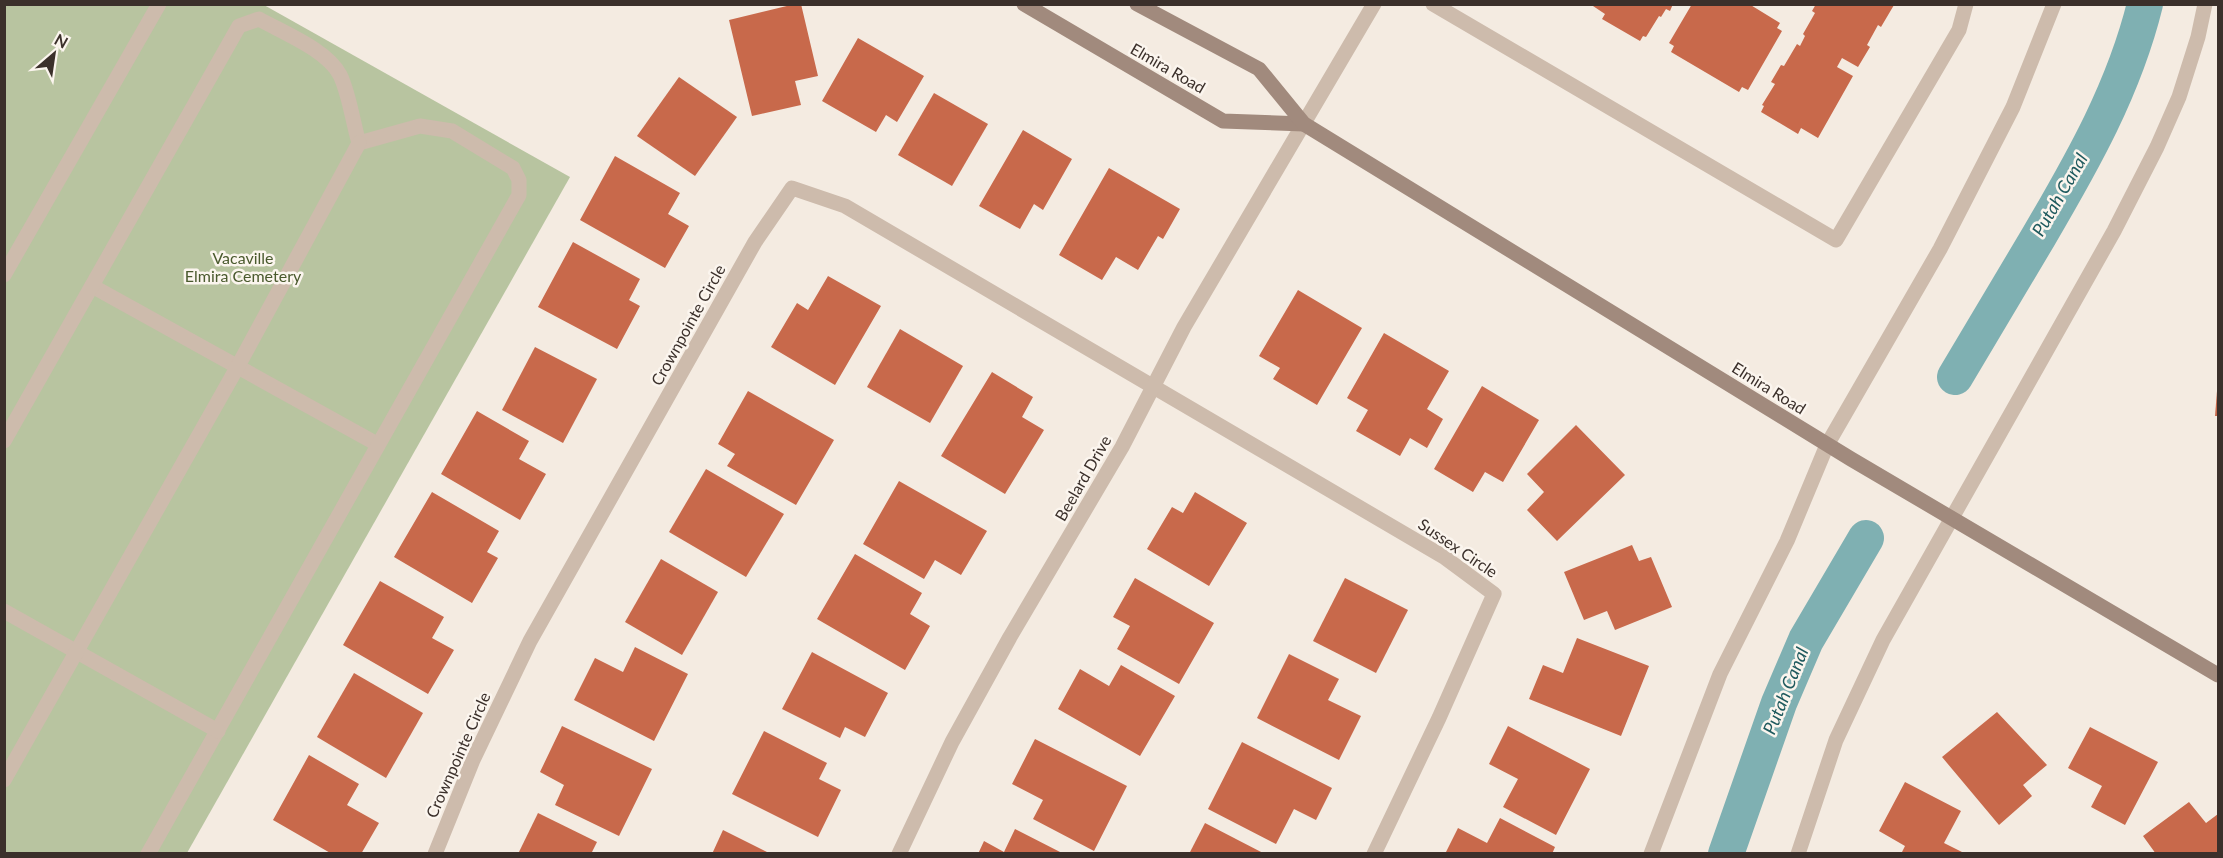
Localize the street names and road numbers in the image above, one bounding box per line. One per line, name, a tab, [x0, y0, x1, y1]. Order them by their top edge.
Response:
street label: Elmira Road	[1127, 39, 1209, 97]
street label: Crownpointe Circle	[646, 261, 729, 389]
street label: Elmira Road	[1729, 357, 1810, 418]
street label: Beelard Drive	[1050, 432, 1115, 524]
street label: Sussex Circle	[1415, 514, 1502, 581]
street label: Crownpointe Circle	[421, 689, 494, 821]

